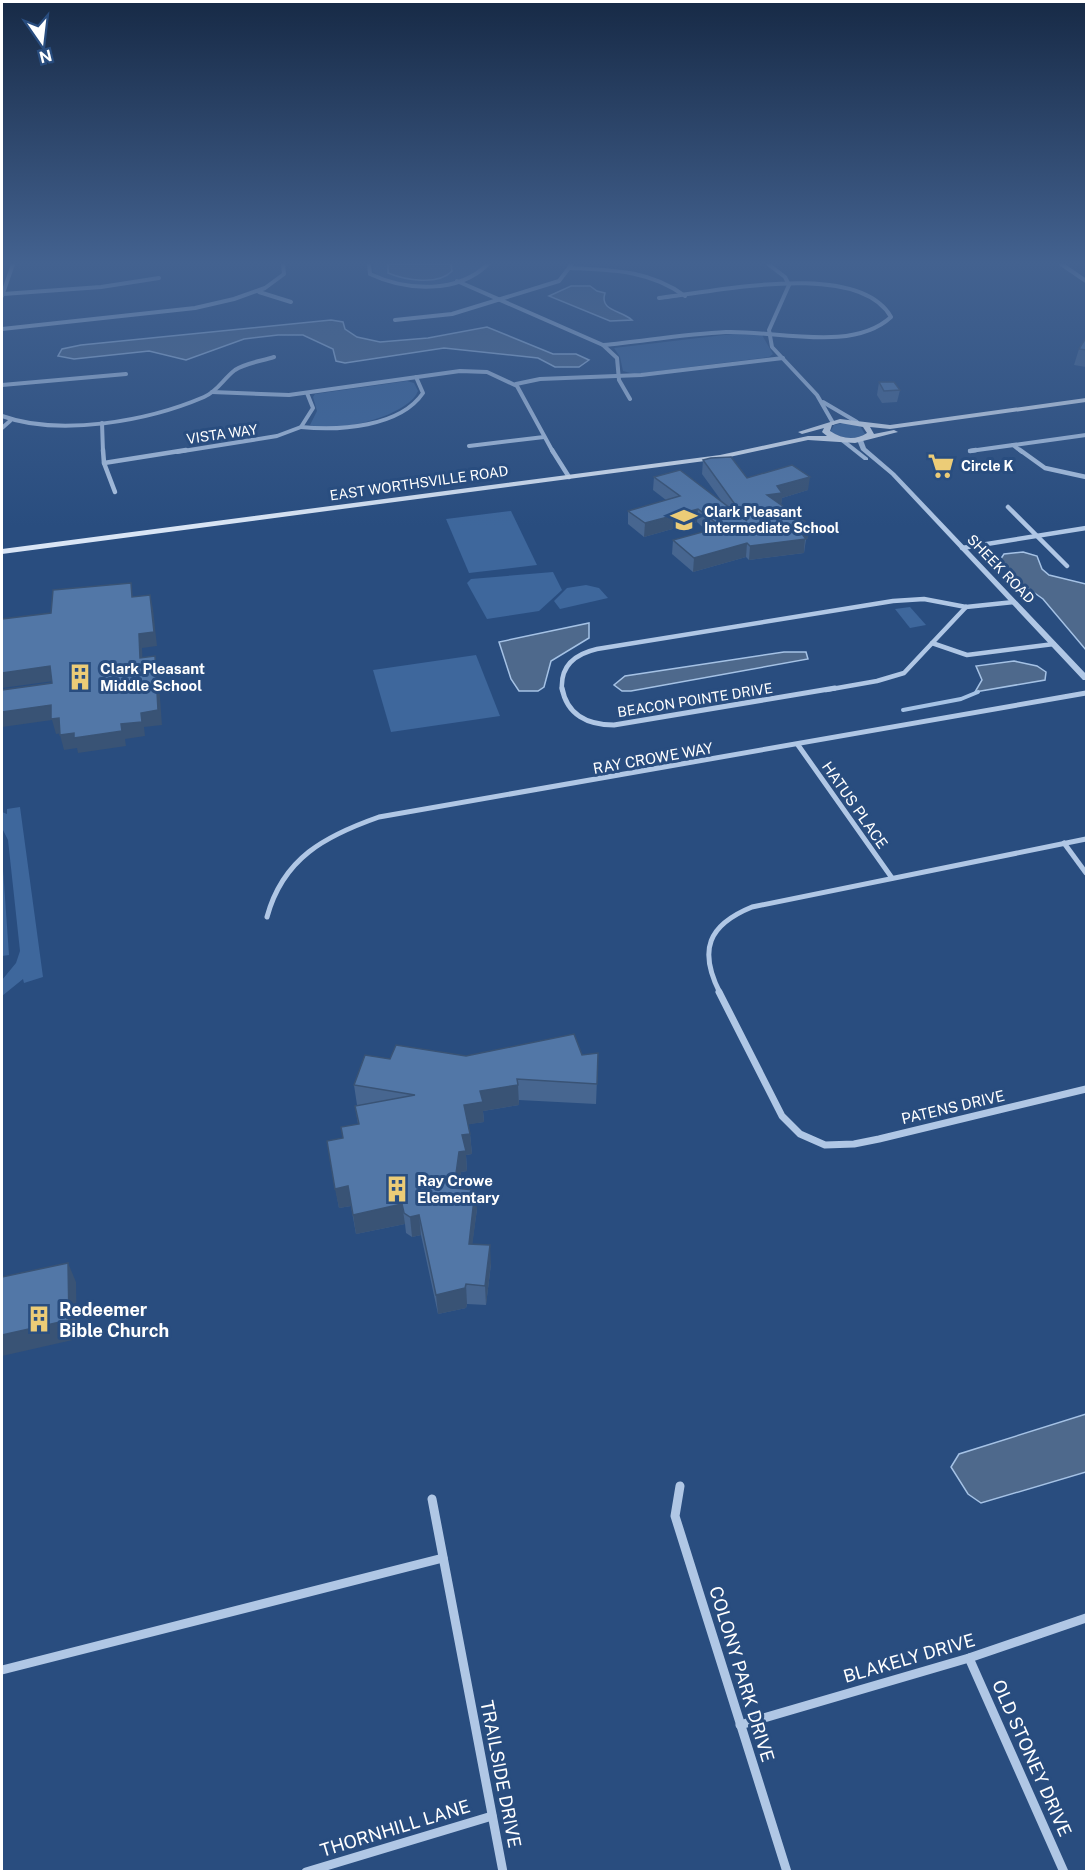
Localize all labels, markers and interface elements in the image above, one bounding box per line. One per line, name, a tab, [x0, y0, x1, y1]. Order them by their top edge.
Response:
north arrow	[12, 12, 72, 72]
text: N	[37, 45, 54, 67]
street label: VISTA WAY	[185, 421, 259, 447]
supermarket icon: Circle K	[926, 451, 956, 481]
place label: Circle K	[961, 458, 1014, 474]
street label: EAST WORTHSVILLE ROAD	[329, 463, 509, 503]
place label: Clark Pleasant Intermediate School	[704, 504, 840, 536]
school or university icon: Clark Pleasant Intermediate School	[669, 505, 699, 535]
street label: SHEEK ROAD	[964, 531, 1038, 607]
place label: Clark Pleasant Middle School	[100, 660, 205, 694]
building icon: Clark Pleasant Middle School	[65, 662, 95, 692]
street label: BEACON POINTE DRIVE	[616, 680, 774, 720]
street label: RAY CROWE WAY	[592, 739, 714, 777]
street label: HATUS PLACE	[819, 758, 891, 852]
street label: PATENS DRIVE	[900, 1087, 1006, 1127]
place label: Ray Crowe Elementary	[417, 1172, 500, 1206]
building icon: Ray Crowe Elementary	[382, 1174, 412, 1204]
place label: Redeemer Bible Church	[59, 1299, 169, 1341]
building icon: Redeemer Bible Church	[24, 1304, 54, 1334]
street label: COLONY PARK DRIVE	[705, 1584, 779, 1764]
street label: BLAKELY DRIVE	[841, 1629, 977, 1687]
street label: OLD STONEY DRIVE	[988, 1676, 1076, 1840]
street label: TRAILSIDE DRIVE	[476, 1699, 526, 1849]
street label: THORNHILL LANE	[317, 1795, 473, 1861]

